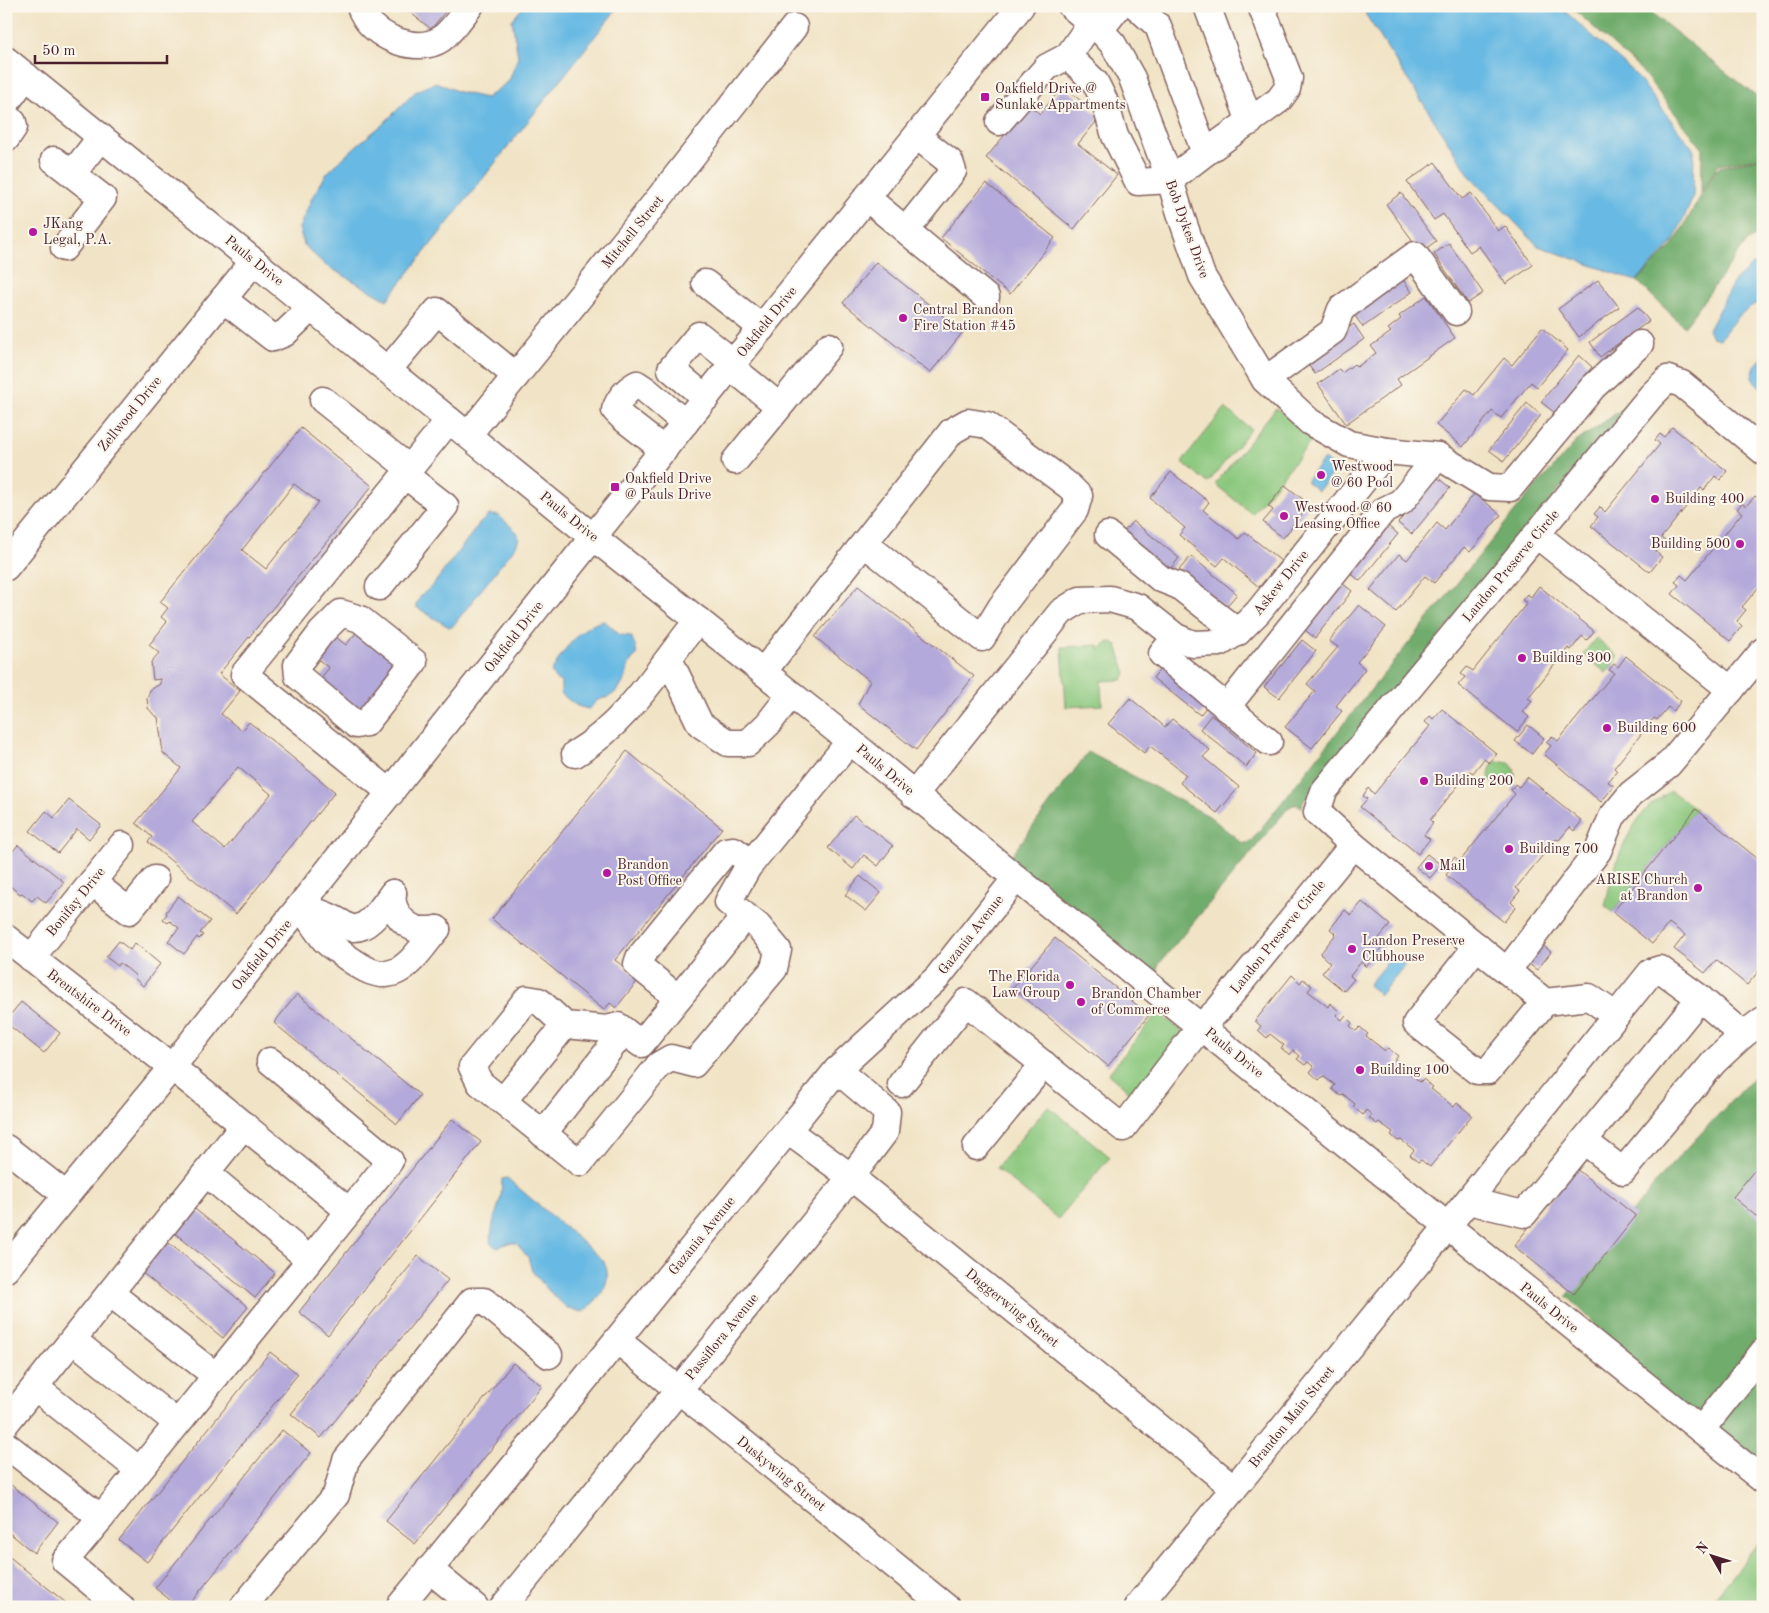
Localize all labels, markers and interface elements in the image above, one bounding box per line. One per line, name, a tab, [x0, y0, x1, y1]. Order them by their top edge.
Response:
scale bar	[35, 32, 168, 64]
text: 50 m	[42, 44, 76, 59]
place label: Oakfield Drive @ Sunlake Appartments	[995, 82, 1126, 112]
marker: Oakfield Drive @ Sunlake Appartments	[979, 91, 991, 103]
street label: Bob Dykes Drive	[1163, 178, 1211, 280]
street label: Mitchell Street	[600, 193, 667, 271]
place label: JKang Legal, P.A.	[43, 217, 112, 247]
marker: JKang Legal, P.A.	[27, 226, 39, 238]
street label: Pauls Drive	[222, 233, 286, 289]
street label: Oakfield Drive	[734, 284, 800, 360]
place label: Central Brandon Fire Station #45	[913, 303, 1016, 333]
marker: Central Brandon Fire Station #45	[897, 312, 909, 324]
street label: Zellwood Drive	[96, 374, 164, 454]
place label: Westwood @ 60 Pool	[1331, 460, 1393, 490]
marker: Westwood @ 60 Pool	[1315, 469, 1327, 481]
place label: Oakfield Drive @ Pauls Drive	[625, 472, 712, 502]
marker: Oakfield Drive @ Pauls Drive	[609, 481, 621, 493]
street label: Pauls Drive	[537, 489, 601, 545]
place label: Building 400	[1665, 492, 1744, 506]
marker: Building 400	[1649, 493, 1661, 505]
place label: Westwood @ 60 Leasing Office	[1294, 501, 1392, 531]
street label: Landon Preserve Circle	[1460, 507, 1562, 625]
marker: Westwood @ 60 Leasing Office	[1278, 510, 1290, 522]
place label: Building 500	[1651, 537, 1730, 551]
marker: Building 500	[1734, 538, 1746, 550]
street label: Askew Drive	[1251, 548, 1311, 618]
street label: Oakfield Drive	[482, 599, 546, 675]
place label: Building 300	[1532, 651, 1611, 665]
marker: Building 300	[1516, 652, 1528, 664]
place label: Building 600	[1617, 721, 1696, 735]
marker: Building 600	[1601, 722, 1613, 734]
street label: Pauls Drive	[853, 742, 917, 798]
place label: Building 200	[1434, 774, 1513, 788]
marker: Building 200	[1418, 775, 1430, 787]
place label: Building 700	[1519, 842, 1598, 856]
marker: Building 700	[1503, 843, 1515, 855]
place label: Brandon Post Office	[617, 858, 682, 888]
place label: Mail	[1439, 859, 1465, 873]
marker: Mail	[1423, 860, 1435, 872]
street label: Bonifay Drive	[44, 865, 108, 939]
marker: Brandon Post Office	[601, 867, 613, 879]
place label: ARISE Church at Brandon	[1596, 873, 1688, 903]
street label: Landon Preserve Circle	[1228, 877, 1328, 997]
marker: ARISE Church at Brandon	[1692, 882, 1704, 894]
street label: Gazania Avenue	[936, 893, 1006, 977]
street label: Oakfield Drive	[229, 917, 295, 993]
place label: Landon Preserve Clubhouse	[1362, 934, 1465, 964]
marker: Landon Preserve Clubhouse	[1346, 943, 1358, 955]
street label: Brentshire Drive	[44, 967, 134, 1039]
place label: The Florida Law Group	[988, 970, 1060, 1000]
marker: The Florida Law Group	[1064, 979, 1076, 991]
place label: Brandon Chamber of Commerce	[1091, 987, 1201, 1017]
marker: Brandon Chamber of Commerce	[1075, 996, 1087, 1008]
street label: Pauls Drive	[1202, 1025, 1266, 1081]
place label: Building 100	[1370, 1063, 1449, 1077]
marker: Building 100	[1354, 1064, 1366, 1076]
street label: Gazania Avenue	[666, 1194, 738, 1278]
street label: Daggerwing Street	[963, 1266, 1062, 1350]
street label: Pauls Drive	[1517, 1280, 1581, 1336]
street label: Passiflora Avenue	[683, 1291, 761, 1383]
street label: Brandon Main Street	[1247, 1363, 1337, 1471]
street label: Duskywing Street	[734, 1434, 828, 1514]
north arrow	[1686, 1530, 1736, 1580]
text: N	[1694, 1540, 1712, 1557]

